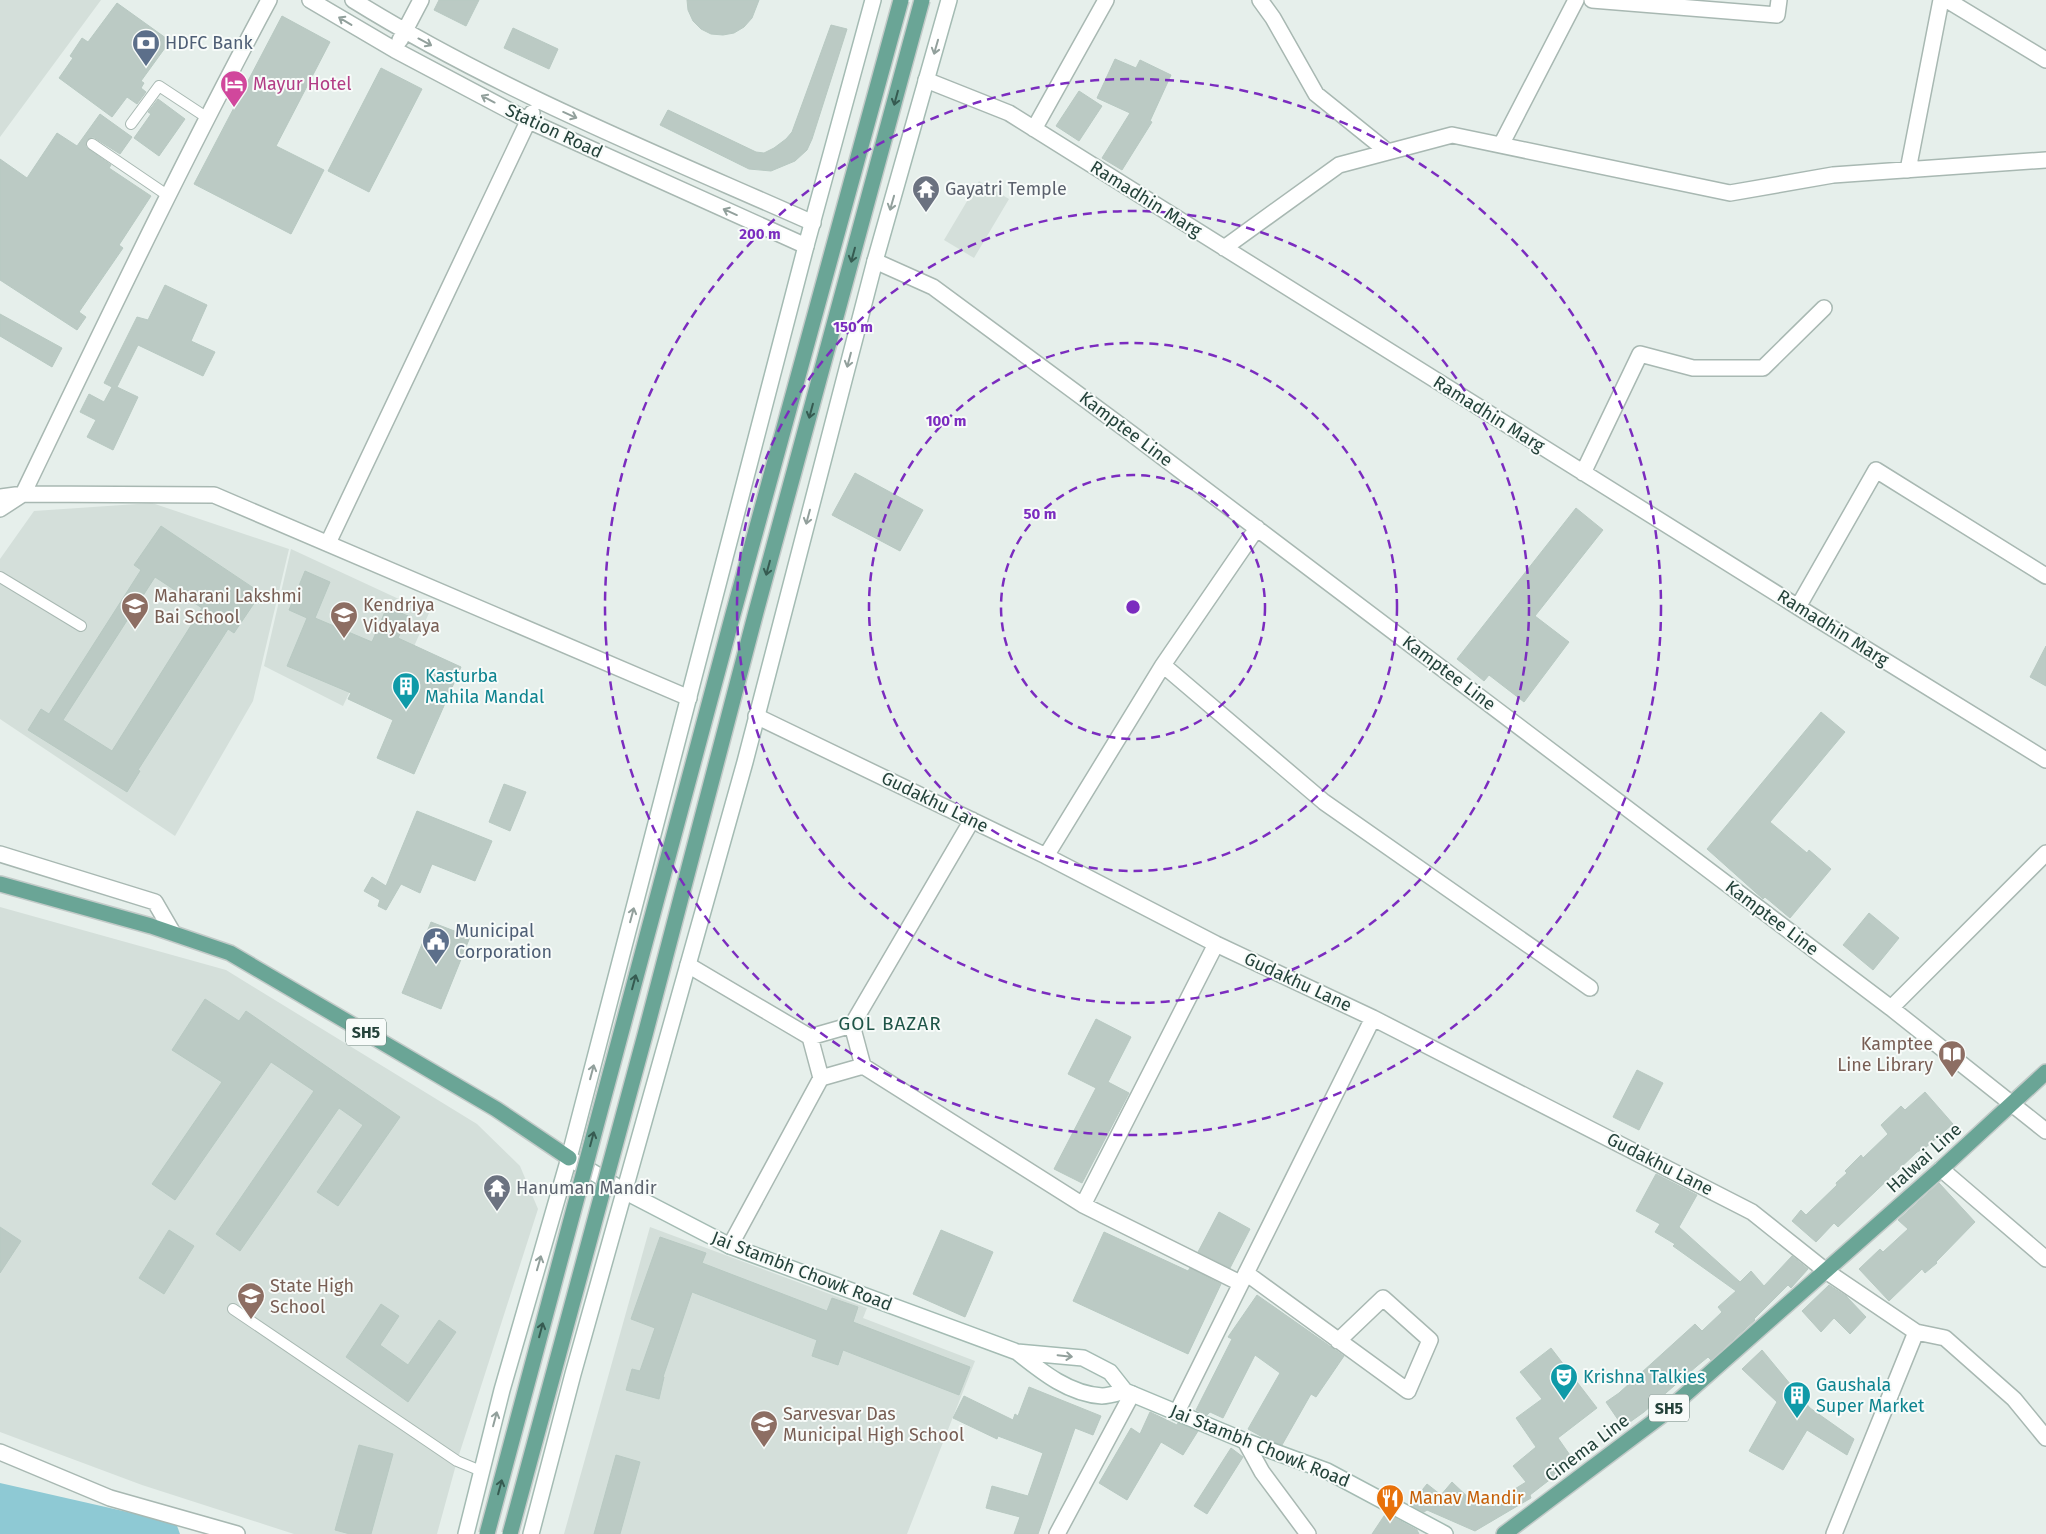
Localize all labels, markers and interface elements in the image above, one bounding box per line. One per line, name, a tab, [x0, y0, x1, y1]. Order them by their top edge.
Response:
one-way arrow	[339, 15, 353, 25]
bank icon: HDFC Bank	[131, 28, 161, 67]
place label: HDFC Bank	[165, 32, 253, 54]
one-way arrow	[418, 37, 433, 47]
one-way arrow	[930, 39, 940, 55]
hotel icon: Mayur Hotel	[219, 69, 249, 108]
place label: Mayur Hotel	[253, 73, 352, 95]
one-way arrow	[891, 89, 900, 105]
one-way arrow	[480, 94, 495, 104]
street label: Station Road	[502, 99, 606, 163]
one-way arrow	[563, 110, 578, 120]
street label: Ramadhin Marg	[1086, 156, 1206, 242]
temple icon: Gayatri Temple	[911, 174, 941, 213]
place label: Gayatri Temple	[945, 178, 1067, 200]
one-way arrow	[886, 195, 896, 211]
one-way arrow	[723, 206, 738, 216]
text: 200 m	[739, 225, 781, 243]
one-way arrow	[848, 246, 858, 262]
text: 150 m	[833, 318, 873, 336]
one-way arrow	[844, 352, 854, 368]
street label: Ramadhin Marg	[1429, 371, 1549, 457]
street label: Kamptee Line	[1075, 387, 1177, 471]
one-way arrow	[806, 403, 815, 419]
text: 100 m	[926, 412, 966, 430]
text: 50 m	[1023, 505, 1057, 523]
one-way arrow	[803, 509, 812, 525]
one-way arrow	[763, 560, 773, 576]
place label: Maharani Lakshmi Bai School	[154, 585, 302, 628]
street label: Ramadhin Marg	[1773, 585, 1893, 671]
school or university icon: Maharani Lakshmi Bai School	[120, 591, 150, 630]
place label: Kendriya Vidyalaya	[363, 594, 440, 637]
centre of rings	[1124, 598, 1142, 616]
school or university icon: Kendriya Vidyalaya	[329, 600, 359, 639]
street label: Kamptee Line	[1398, 631, 1500, 715]
place label: Kasturba Mahila Mandal	[425, 665, 544, 708]
building icon: Kasturba Mahila Mandal	[391, 671, 421, 710]
street label: Gudakhu Lane	[878, 767, 992, 837]
street label: Kamptee Line	[1721, 876, 1823, 960]
one-way arrow	[628, 907, 638, 923]
place label: Municipal Corporation	[455, 920, 552, 963]
public building icon: Municipal Corporation	[421, 926, 451, 965]
street label: Gudakhu Lane	[1241, 947, 1355, 1017]
one-way arrow	[630, 974, 639, 990]
district label: GOL BAZAR	[838, 1012, 942, 1035]
road number: SH5	[346, 1019, 386, 1046]
place label: Kamptee Line Library	[1837, 1033, 1933, 1076]
library icon: Kamptee Line Library	[1937, 1039, 1967, 1078]
one-way arrow	[587, 1065, 597, 1081]
street label: Halwai Line	[1882, 1118, 1966, 1198]
street label: Gudakhu Lane	[1603, 1128, 1717, 1200]
one-way arrow	[588, 1131, 597, 1147]
temple icon: Hanuman Mandir	[482, 1173, 512, 1212]
place label: Hanuman Mandir	[516, 1177, 657, 1199]
street label: Jai Stambh Chowk Road	[708, 1226, 896, 1316]
one-way arrow	[535, 1255, 544, 1271]
place label: State High School	[270, 1275, 354, 1318]
school or university icon: State High School	[236, 1281, 266, 1320]
one-way arrow	[537, 1322, 547, 1338]
one-way arrow	[1057, 1351, 1073, 1361]
theatre icon: Krishna Talkies	[1549, 1362, 1579, 1401]
place label: Krishna Talkies	[1583, 1366, 1706, 1388]
place label: Gaushala Super Market	[1816, 1374, 1925, 1417]
building icon: Gaushala Super Market	[1782, 1380, 1812, 1419]
road number: SH5	[1649, 1395, 1689, 1422]
street label: Jai Stambh Chowk Road	[1167, 1400, 1353, 1492]
place label: Sarvesvar Das Municipal High School	[783, 1403, 964, 1446]
school or university icon: Sarvesvar Das Municipal High School	[749, 1409, 779, 1448]
street label: Cinema Line	[1540, 1409, 1634, 1487]
one-way arrow	[490, 1411, 500, 1427]
one-way arrow	[495, 1479, 505, 1495]
restaurant icon: Manav Mandir	[1375, 1483, 1405, 1522]
place label: Manav Mandir	[1409, 1487, 1524, 1509]

